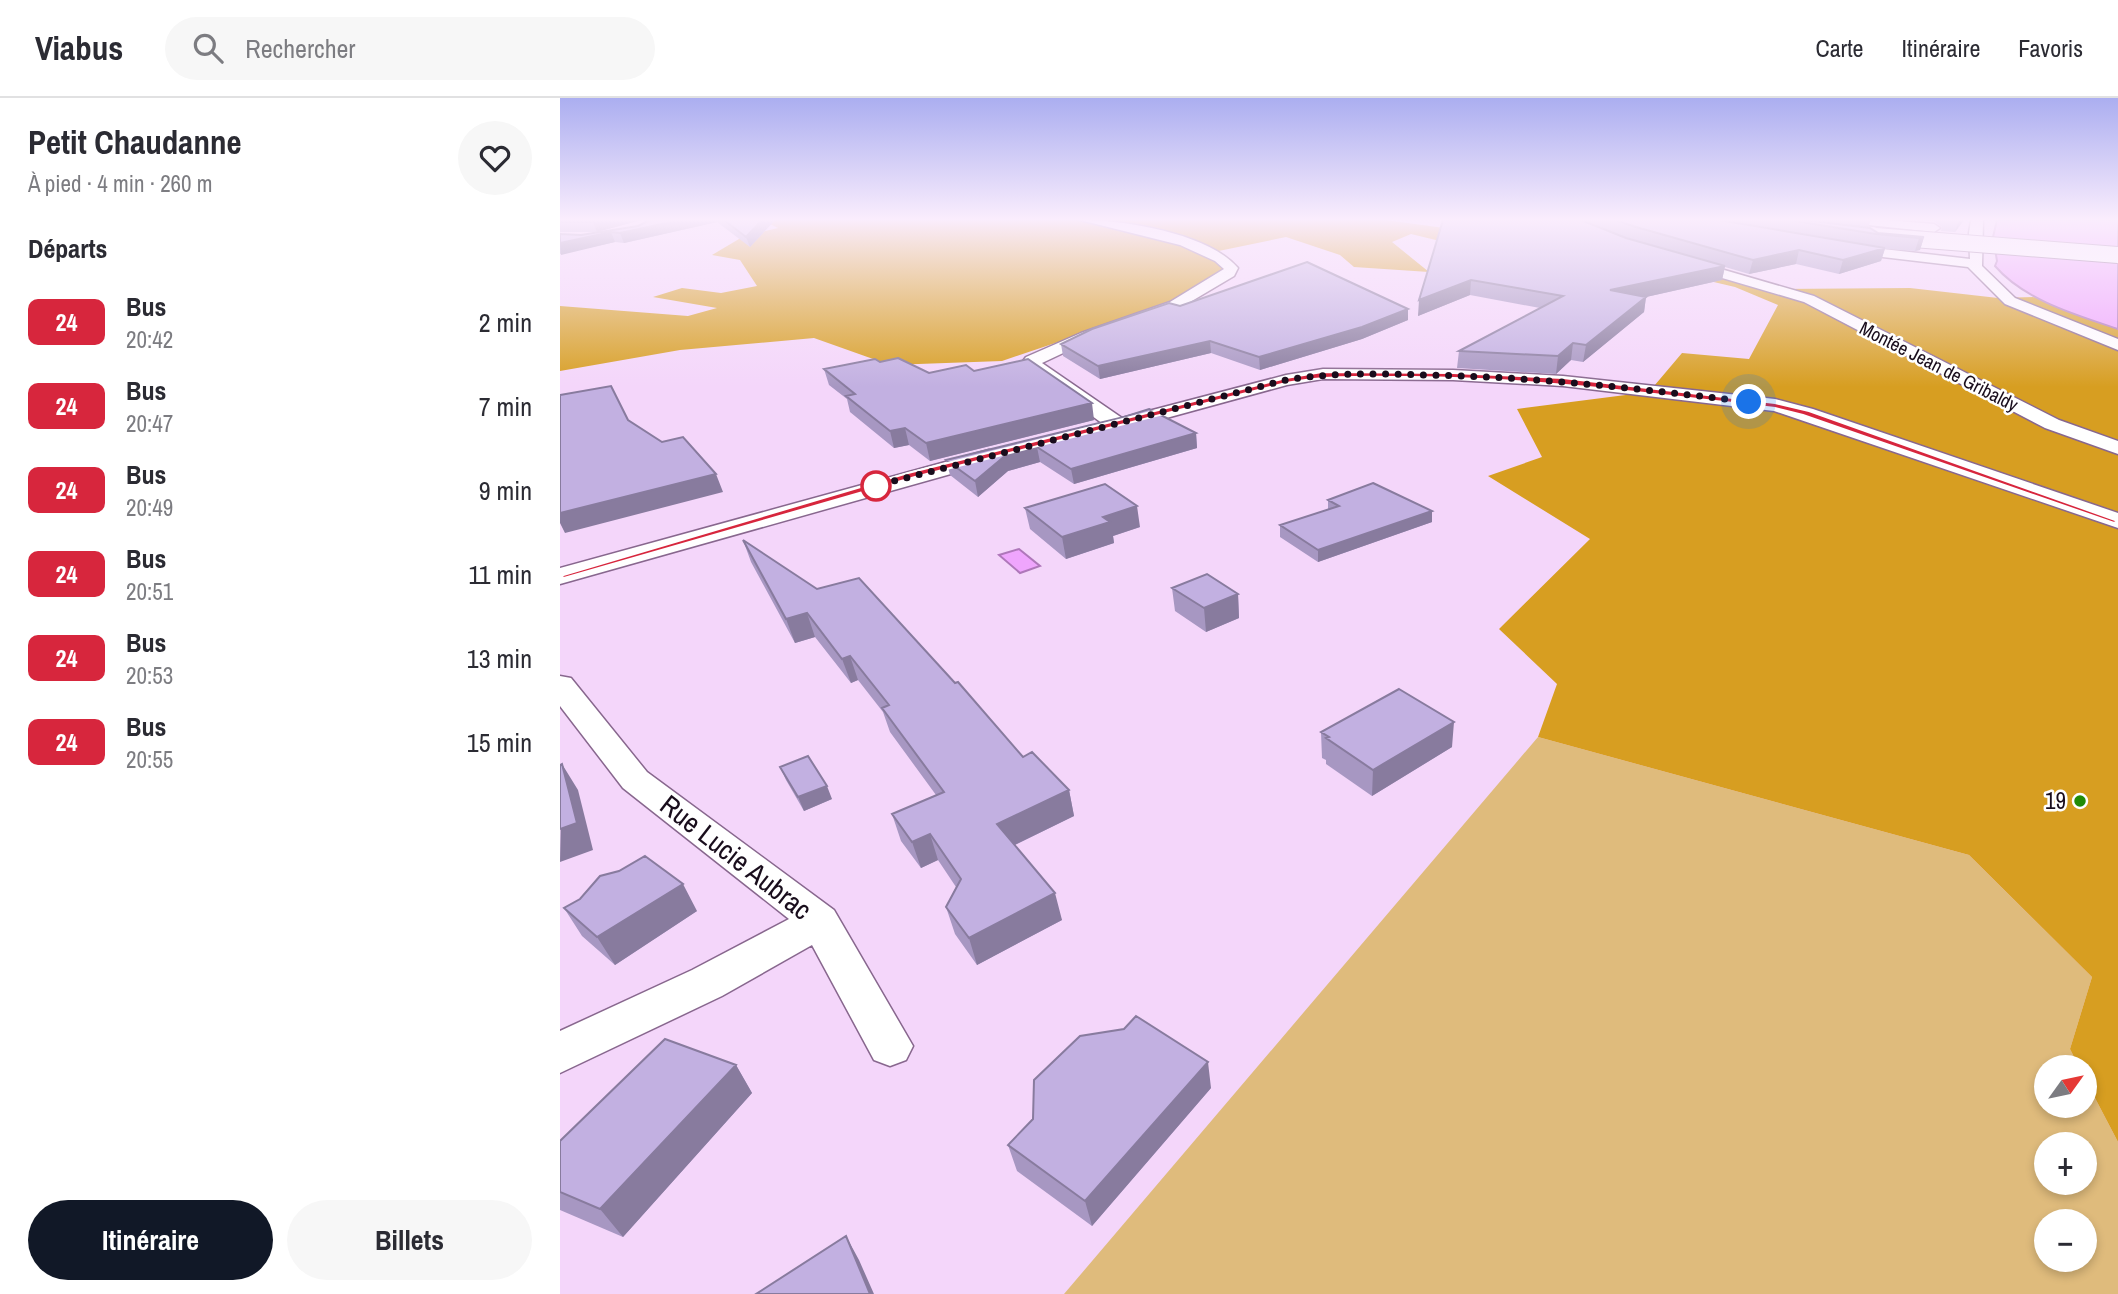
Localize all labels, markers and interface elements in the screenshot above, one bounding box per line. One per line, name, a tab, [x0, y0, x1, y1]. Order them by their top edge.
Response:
search box	[165, 17, 655, 80]
text: Viabus	[35, 26, 123, 70]
icon: search	[189, 29, 227, 67]
text: Rechercher	[245, 31, 355, 66]
text: Carte	[1815, 32, 1864, 64]
text: Itinéraire	[1902, 32, 1980, 64]
text: Favoris	[2018, 32, 2083, 64]
text: Petit Chaudanne	[28, 120, 242, 164]
button: heart	[458, 121, 532, 195]
text: À pied · 4 min · 260 m	[28, 168, 213, 199]
text: Départs	[28, 231, 107, 266]
text: Bus	[126, 289, 166, 324]
text: 2 min	[479, 305, 532, 340]
text: 24	[56, 306, 77, 338]
street label: Montée Jean de Gribaldy	[1855, 315, 2023, 417]
text: 20:42	[126, 324, 173, 355]
text: Bus	[126, 373, 166, 408]
your location	[1731, 384, 1766, 419]
text: 7 min	[479, 389, 532, 424]
text: 24	[56, 390, 77, 422]
text: 20:47	[126, 408, 173, 439]
text: Bus	[126, 457, 166, 492]
unlabelled marker	[861, 471, 891, 501]
text: 9 min	[479, 473, 532, 508]
text: 24	[56, 474, 77, 506]
text: 20:49	[126, 492, 173, 523]
text: Bus	[126, 541, 166, 576]
text: 11 min	[468, 557, 532, 592]
text: 24	[56, 558, 77, 590]
text: 20:51	[126, 576, 173, 607]
text: Bus	[126, 625, 166, 660]
text: 13 min	[467, 641, 532, 676]
text: 24	[56, 642, 77, 674]
text: 20:53	[126, 660, 173, 691]
text: Bus	[126, 709, 166, 744]
text: 15 min	[467, 725, 532, 760]
text: 24	[56, 726, 77, 758]
text: 20:55	[126, 744, 173, 775]
place label: 19	[2045, 785, 2066, 816]
street label: Rue Lucie Aubrac	[652, 786, 820, 928]
marker: 19	[2072, 793, 2088, 809]
north arrow	[2034, 1055, 2096, 1118]
map controls	[2034, 1055, 2097, 1272]
button: +	[2034, 1132, 2097, 1195]
button: Itinéraire	[28, 1200, 273, 1280]
button: Billets	[287, 1200, 532, 1280]
button: −	[2034, 1209, 2097, 1272]

